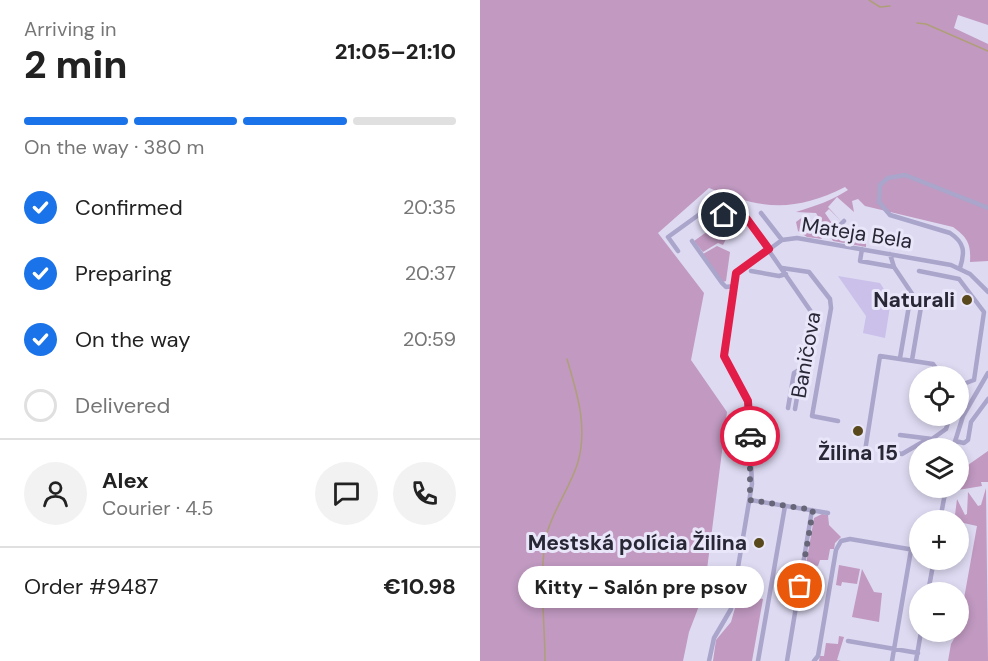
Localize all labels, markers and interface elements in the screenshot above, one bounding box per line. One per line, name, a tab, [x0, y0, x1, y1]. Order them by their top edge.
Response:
text: Arriving in	[24, 16, 116, 42]
text: 21:05–21:10	[335, 37, 456, 66]
text: 2 min	[24, 39, 128, 90]
text: On the way · 380 m	[24, 134, 204, 160]
pin	[698, 189, 749, 240]
icon: check	[24, 191, 57, 224]
text: Confirmed	[75, 193, 183, 222]
text: 20:35	[403, 194, 456, 220]
icon: home	[707, 198, 740, 231]
street label: Mateja Bela	[800, 210, 914, 256]
icon: check	[24, 257, 57, 290]
text: Preparing	[75, 259, 172, 288]
text: 20:37	[405, 260, 456, 286]
place label: Naturali	[873, 286, 955, 314]
marker: Naturali	[960, 293, 974, 307]
street label: Baničova	[785, 310, 827, 400]
icon: check	[24, 323, 57, 356]
text: On the way	[75, 325, 190, 354]
text: 20:59	[403, 326, 456, 352]
map controls	[909, 366, 969, 642]
button: locate	[909, 366, 969, 426]
text: Delivered	[75, 391, 170, 420]
courier	[720, 406, 780, 466]
icon: car	[734, 420, 767, 453]
marker: Žilina 15	[851, 424, 865, 438]
button: layers	[909, 438, 969, 498]
place label: Žilina 15	[818, 439, 898, 467]
button: person	[24, 462, 87, 525]
button: chat	[315, 462, 378, 525]
button: phone	[393, 462, 456, 525]
text: Alex	[102, 466, 149, 495]
text: Courier · 4.5	[102, 495, 214, 521]
button: +	[909, 510, 969, 570]
place label: Mestská polícia Žilina	[528, 529, 747, 557]
marker: Mestská polícia Žilina	[752, 536, 766, 550]
pin	[774, 560, 825, 611]
callout: Kitty - Salón pre psov	[518, 565, 764, 607]
icon: bag	[783, 569, 816, 602]
text: Order #9487	[24, 572, 158, 601]
text: €10.98	[383, 572, 456, 601]
text: Kitty - Salón pre psov	[535, 574, 747, 600]
button: −	[909, 582, 969, 642]

